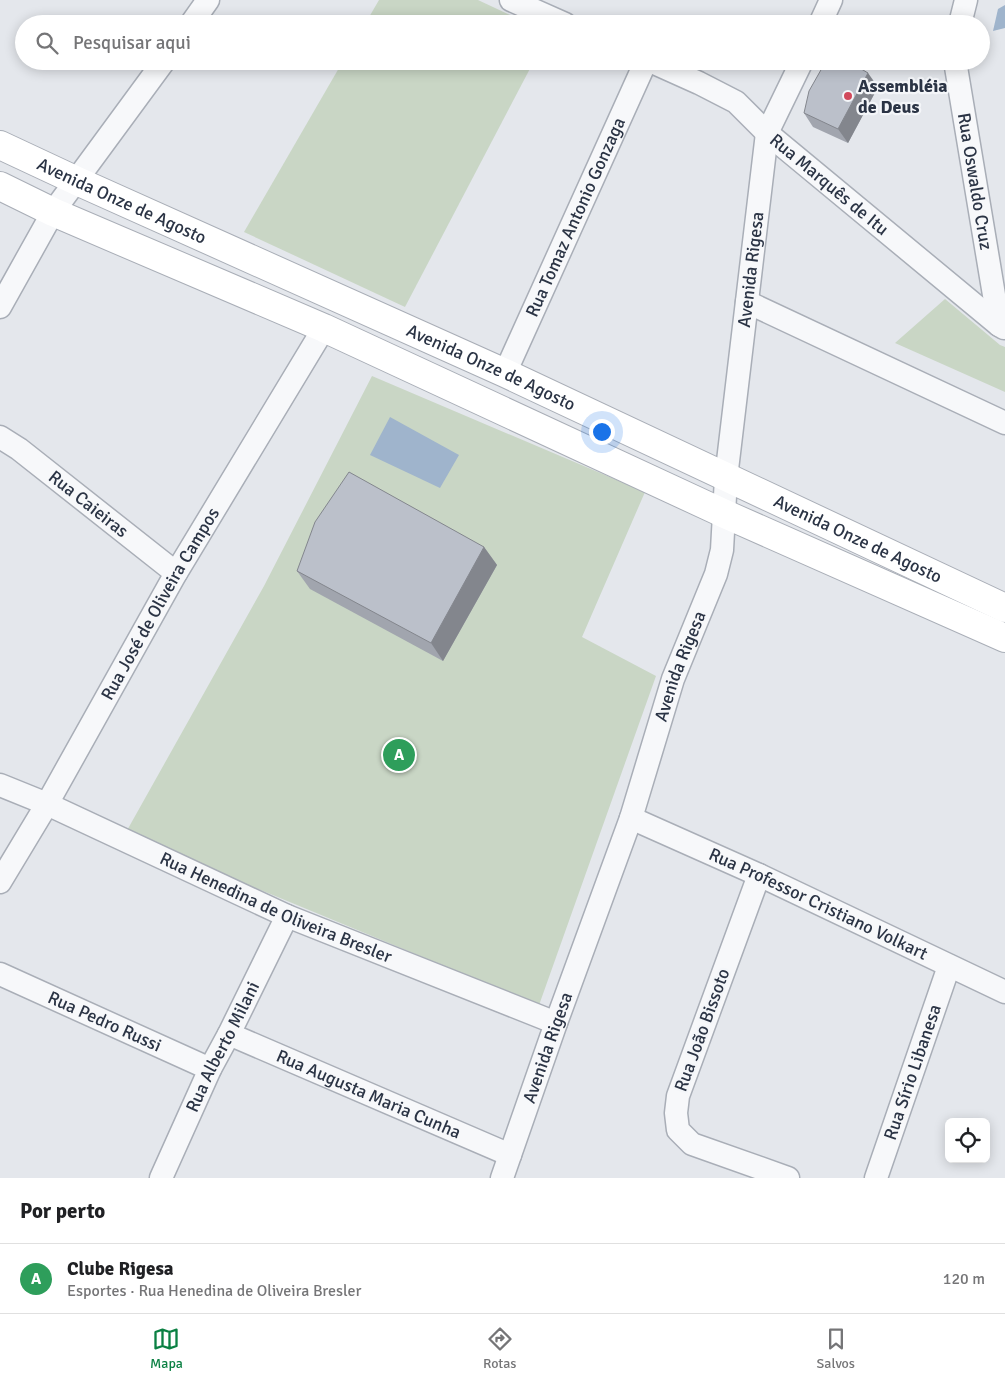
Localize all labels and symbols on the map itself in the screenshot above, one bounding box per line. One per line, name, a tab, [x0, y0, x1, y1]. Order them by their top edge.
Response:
place label: Assembléia de Deus	[858, 75, 948, 118]
marker: Assembléia de Deus	[842, 90, 854, 102]
street label: Rua Oswaldo Cruz	[953, 111, 997, 252]
street label: Rua Tomaz Antonio Gonzaga	[521, 114, 630, 320]
street label: Rua Marquês de Itu	[765, 129, 893, 240]
street label: Avenida Onze de Agosto	[34, 153, 210, 249]
street label: Avenida Rigesa	[733, 210, 769, 328]
street label: Avenida Onze de Agosto	[403, 319, 579, 416]
your location	[589, 419, 615, 445]
street label: Rua Caieiras	[44, 466, 133, 542]
street label: Avenida Onze de Agosto	[770, 490, 945, 588]
street label: Rua José de Oliveira Campos	[96, 503, 224, 704]
street label: Avenida Rigesa	[650, 608, 711, 724]
pin: A	[383, 736, 415, 774]
street label: Rua Professor Cristiano Volkart	[705, 843, 931, 965]
street label: Rua Henedina de Oliveira Bresler	[156, 847, 395, 968]
street label: Rua João Bissoto	[670, 965, 734, 1095]
street label: Rua Alberto Milani	[181, 978, 264, 1116]
street label: Rua Pedro Russi	[45, 986, 165, 1057]
street label: Avenida Rigesa	[518, 989, 577, 1106]
street label: Rua Sírio Libanesa	[879, 1001, 946, 1143]
street label: Rua Augusta Maria Cunha	[273, 1045, 464, 1144]

